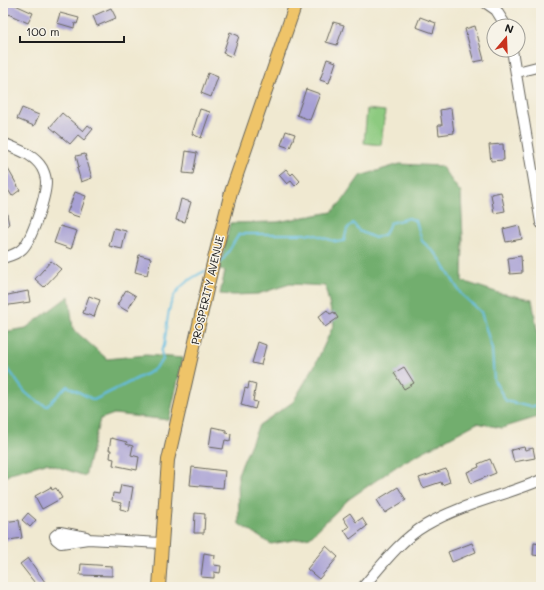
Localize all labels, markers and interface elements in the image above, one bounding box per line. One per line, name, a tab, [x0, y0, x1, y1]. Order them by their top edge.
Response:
scale bar	[20, 18, 124, 44]
north arrow	[486, 18, 526, 58]
text: N	[503, 20, 516, 37]
text: 100 m	[26, 23, 60, 39]
street label: PROSPERITY AVENUE	[187, 234, 227, 346]

